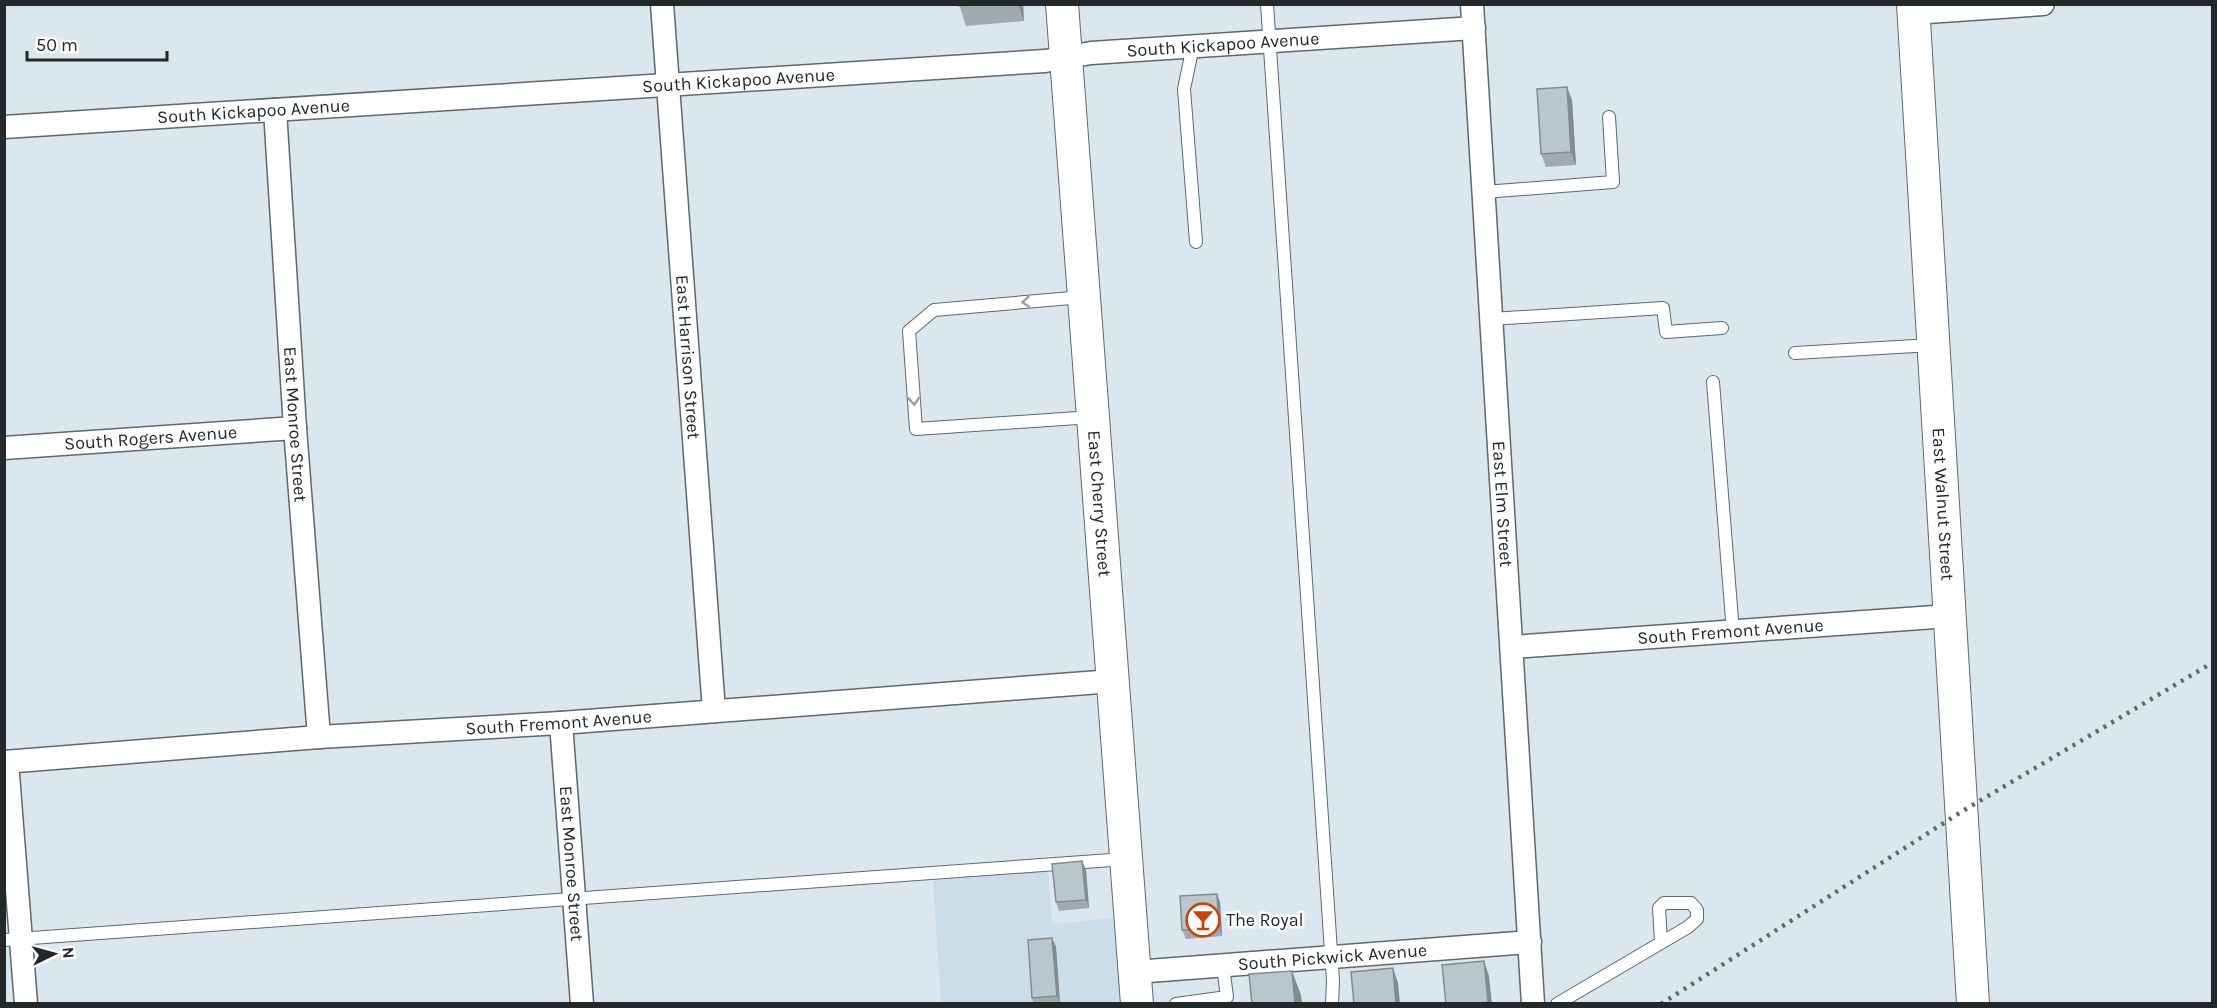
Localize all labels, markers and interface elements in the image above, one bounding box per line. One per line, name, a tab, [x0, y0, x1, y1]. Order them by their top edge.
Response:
scale bar	[27, 24, 166, 62]
street label: South Kickapoo Avenue	[1126, 27, 1320, 62]
text: 50 m	[36, 34, 78, 56]
street label: South Kickapoo Avenue	[641, 63, 836, 98]
street label: South Kickapoo Avenue	[156, 94, 351, 128]
street label: East Harrison Street	[671, 274, 705, 440]
one-way arrow	[1021, 295, 1030, 308]
street label: East Monroe Street	[279, 346, 312, 503]
one-way arrow	[907, 397, 920, 406]
street label: South Rogers Avenue	[63, 421, 238, 455]
street label: East Walnut Street	[1927, 427, 1959, 582]
street label: East Cherry Street	[1083, 430, 1116, 578]
street label: East Elm Street	[1488, 440, 1517, 568]
street label: South Fremont Avenue	[1637, 614, 1824, 649]
street label: South Fremont Avenue	[465, 705, 653, 740]
street label: East Monroe Street	[555, 785, 588, 942]
bar icon: The Royal	[1185, 902, 1221, 938]
place label: The Royal	[1226, 909, 1304, 931]
north arrow	[24, 924, 84, 984]
street label: South Pickwick Avenue	[1237, 939, 1428, 975]
text: N	[58, 946, 78, 959]

